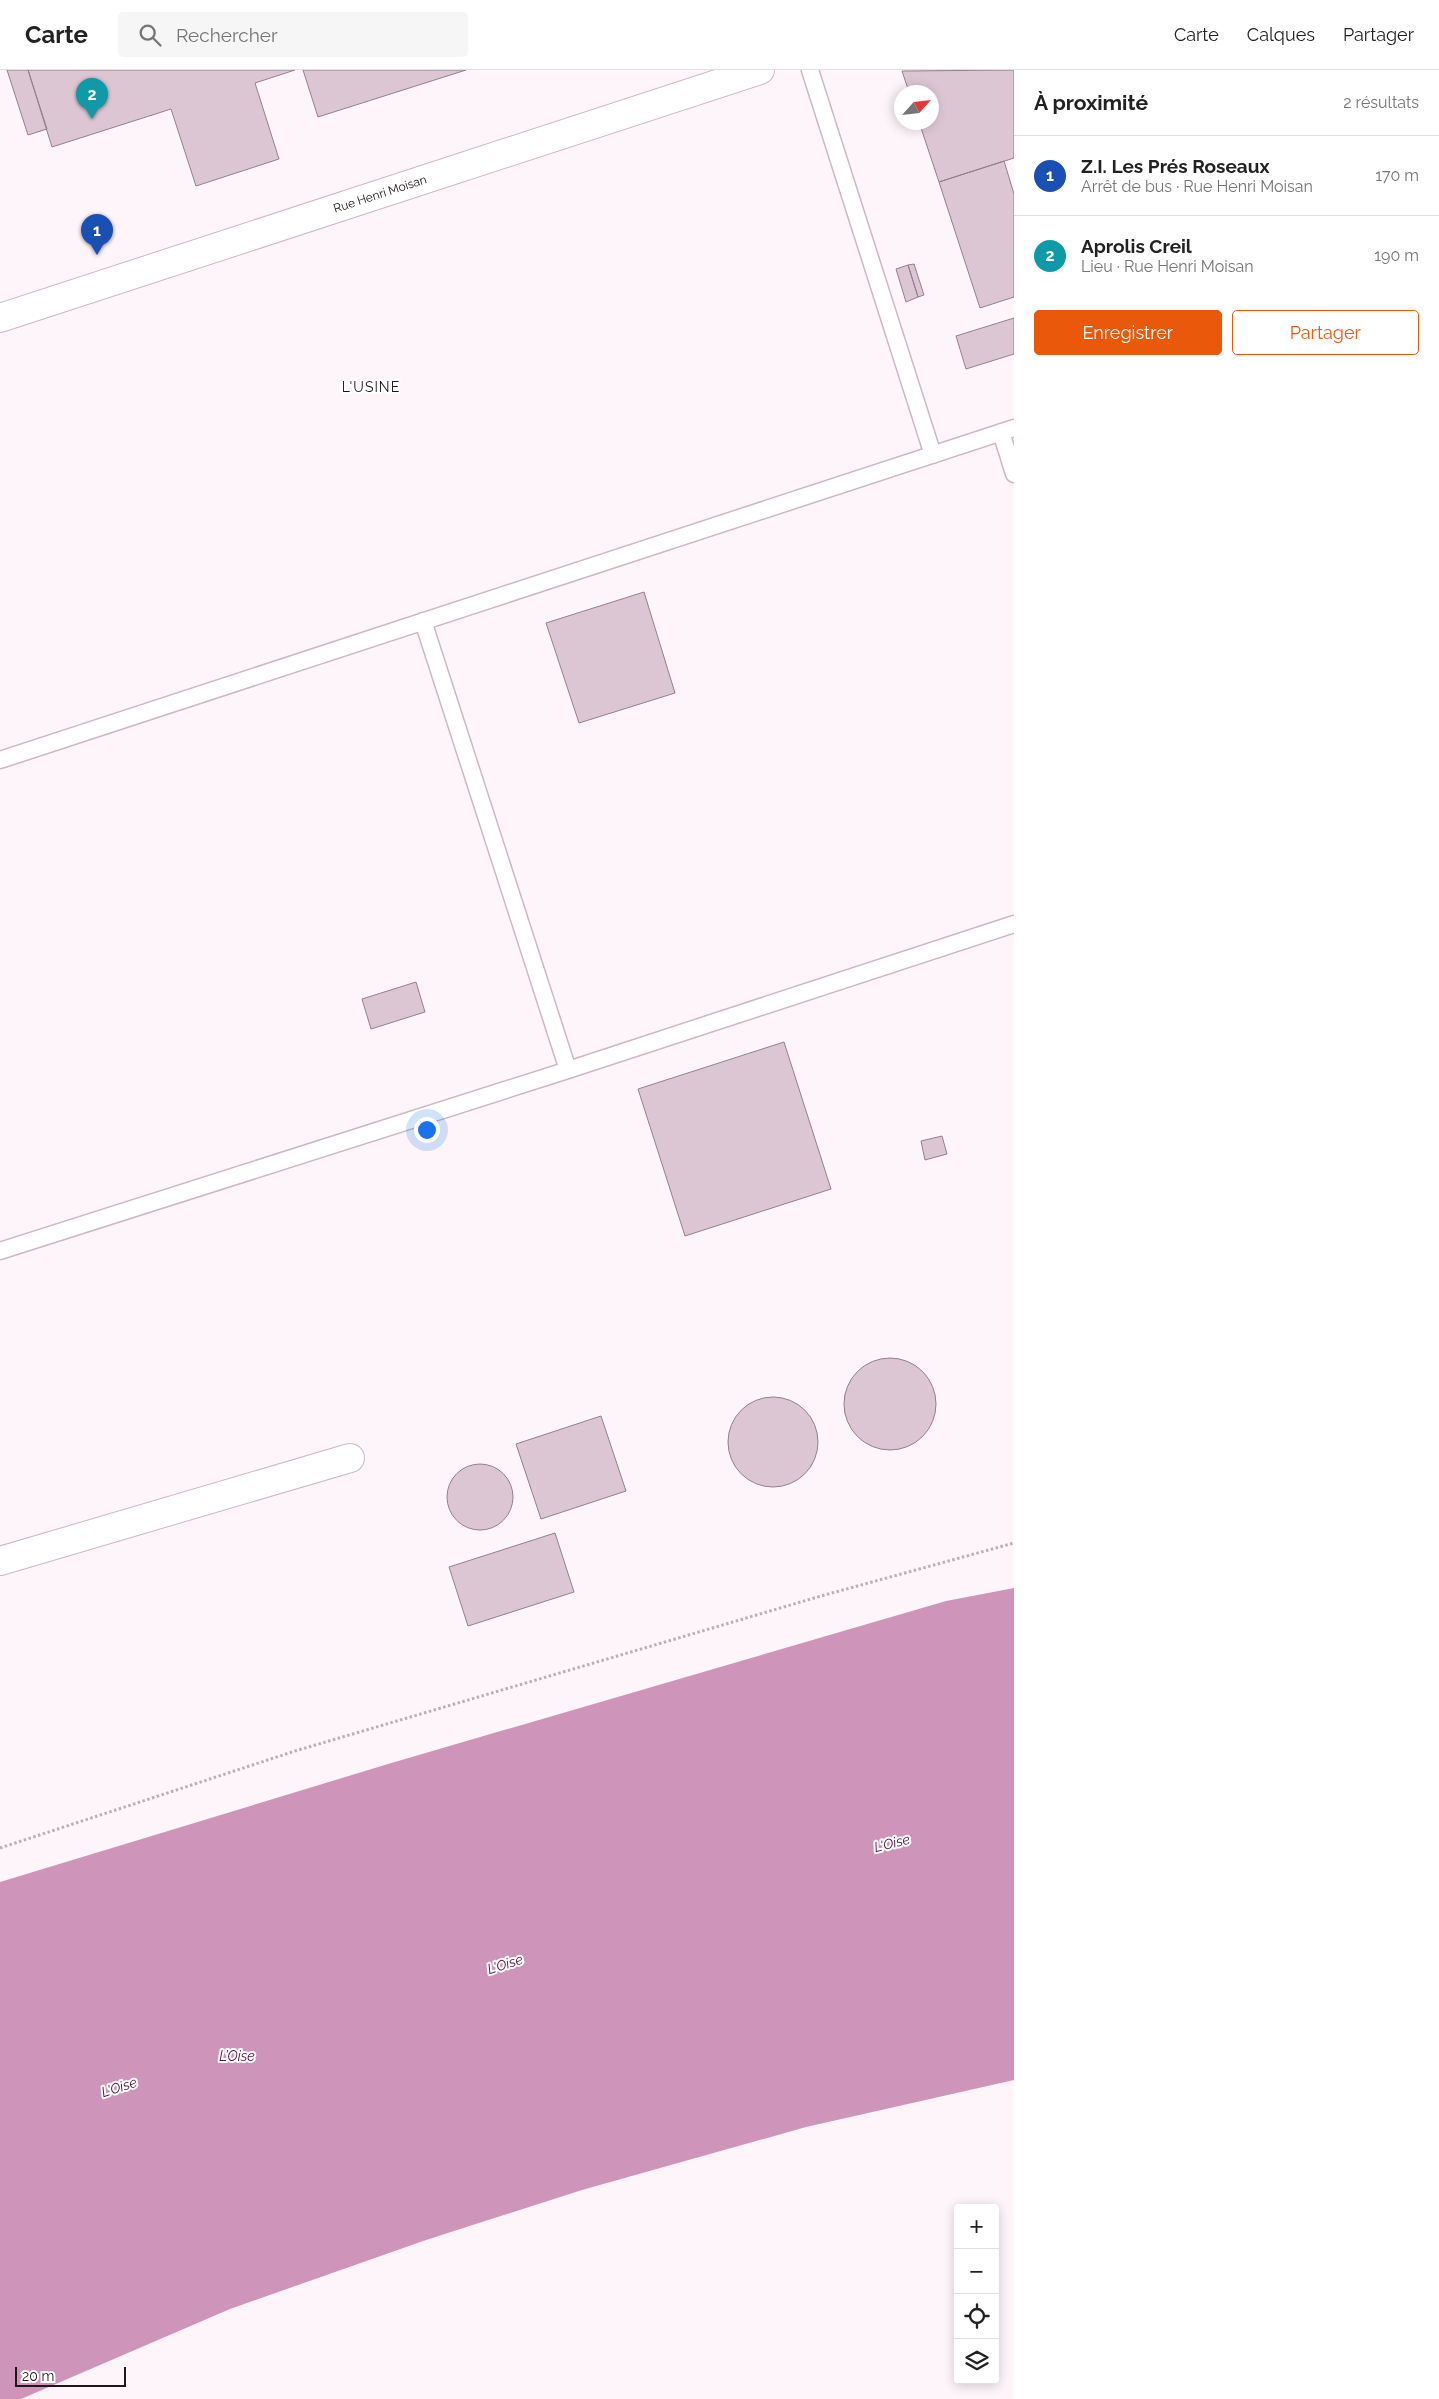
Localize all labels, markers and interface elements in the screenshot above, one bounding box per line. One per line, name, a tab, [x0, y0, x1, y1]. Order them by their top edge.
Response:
search box	[118, 12, 468, 57]
text: Carte	[25, 20, 88, 49]
icon: search	[136, 21, 164, 49]
text: Rechercher	[176, 24, 278, 46]
text: Carte	[1174, 24, 1219, 45]
text: Calques	[1247, 24, 1315, 45]
text: Partager	[1343, 24, 1414, 45]
pin: 2	[76, 78, 108, 119]
north arrow	[894, 85, 939, 130]
text: À proximité	[1034, 90, 1148, 115]
text: 2 résultats	[1343, 93, 1419, 112]
text: Z.I. Les Prés Roseaux	[1081, 155, 1270, 177]
text: 1	[1046, 166, 1054, 185]
text: 170 m	[1375, 166, 1419, 185]
street label: Rue Henri Moisan	[332, 172, 428, 216]
text: Arrêt de bus · Rue Henri Moisan	[1081, 177, 1313, 196]
pin: 1	[81, 214, 113, 255]
text: Aprolis Creil	[1081, 235, 1192, 257]
text: 2	[1045, 246, 1055, 265]
text: 190 m	[1374, 246, 1419, 265]
text: Lieu · Rue Henri Moisan	[1081, 257, 1253, 276]
button: Enregistrer	[1034, 310, 1222, 355]
button: Partager	[1232, 310, 1419, 355]
district label: L'USINE	[342, 379, 400, 395]
your location	[414, 1117, 440, 1143]
water label: L'Oise	[872, 1831, 912, 1855]
water label: L'Oise	[485, 1951, 525, 1977]
water label: L’Oise	[219, 2048, 255, 2064]
water label: L'Oise	[99, 2074, 139, 2100]
map controls	[954, 2204, 999, 2384]
button: +	[954, 2204, 999, 2249]
button: −	[954, 2249, 999, 2294]
button: locate	[954, 2294, 999, 2339]
button: layers	[954, 2339, 999, 2384]
scale bar	[15, 2364, 126, 2387]
text: 20 m	[22, 2368, 54, 2384]

